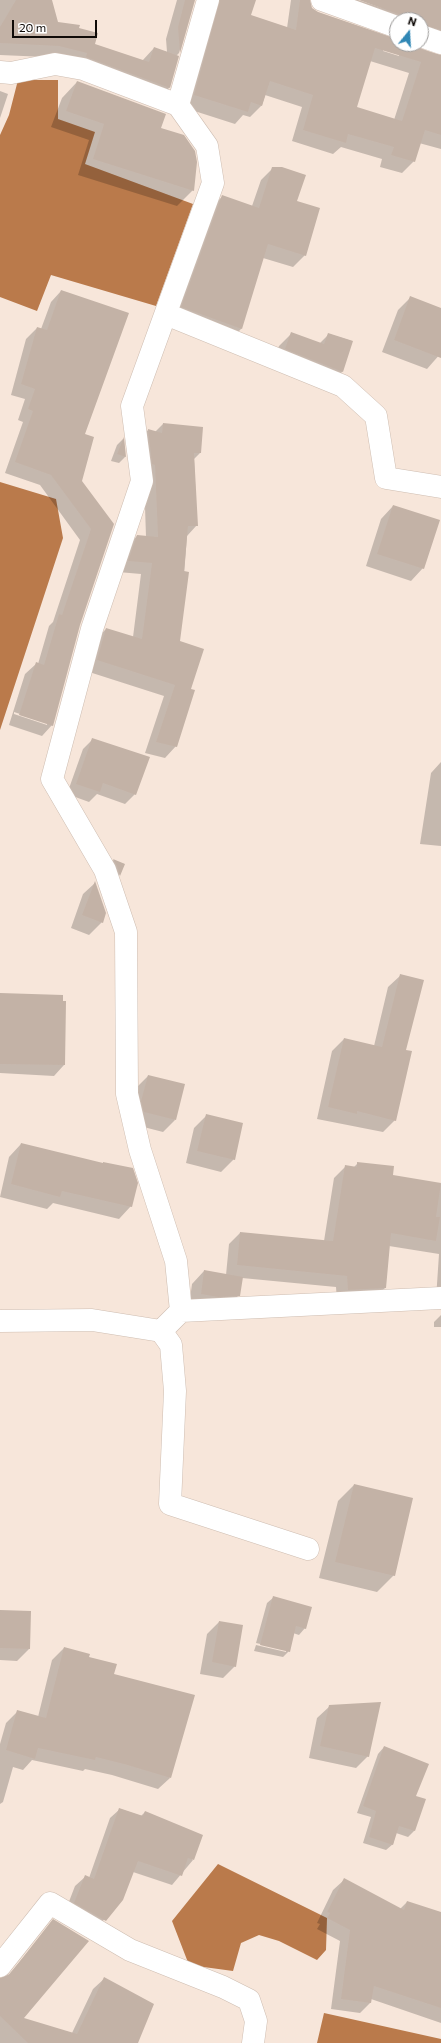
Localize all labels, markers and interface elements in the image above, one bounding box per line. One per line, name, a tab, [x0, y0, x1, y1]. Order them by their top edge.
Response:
scale bar	[14, 12, 99, 38]
north arrow	[389, 12, 429, 52]
text: N	[407, 14, 418, 29]
text: 20 m	[19, 20, 46, 34]

